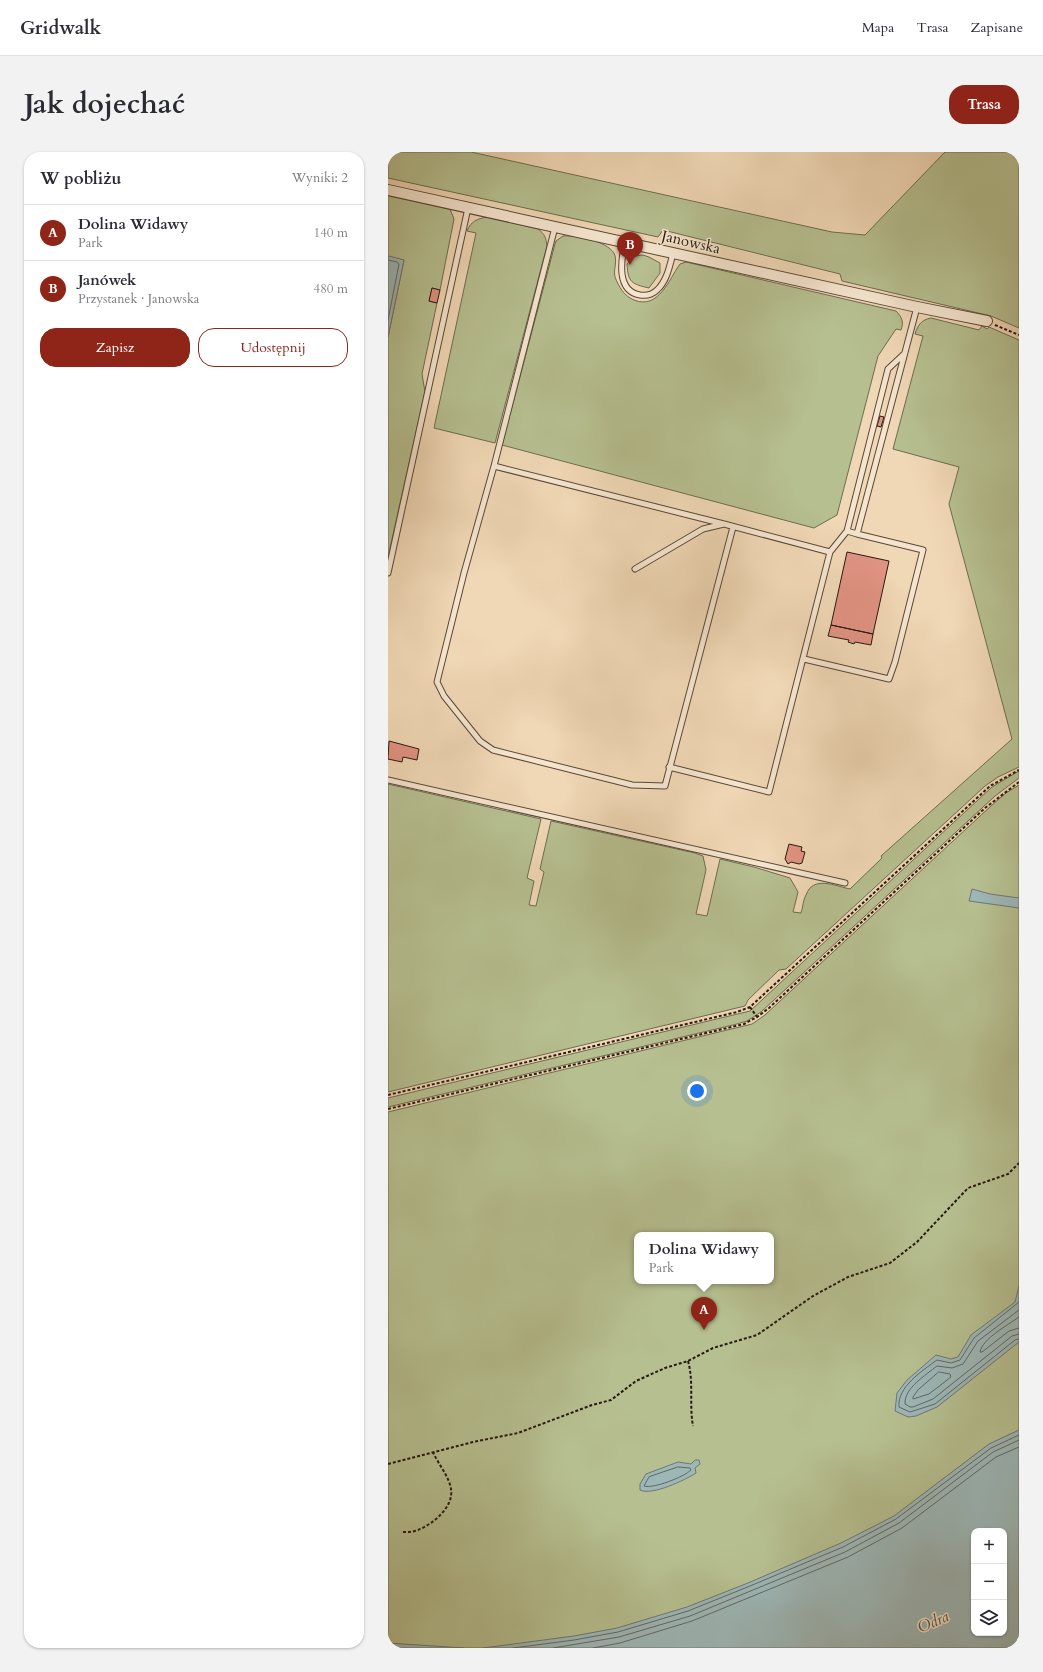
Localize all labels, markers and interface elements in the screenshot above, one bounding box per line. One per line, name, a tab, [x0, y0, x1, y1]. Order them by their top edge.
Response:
text: Gridwalk	[20, 15, 101, 41]
text: Mapa	[862, 18, 894, 37]
text: Trasa	[916, 18, 949, 37]
text: Zapisane	[971, 18, 1023, 37]
text: Jak dojechać	[24, 85, 185, 123]
button: Trasa	[949, 85, 1019, 124]
text: W pobliżu	[40, 167, 121, 190]
text: Wyniki: 2	[292, 169, 348, 187]
text: Dolina Widawy	[78, 214, 188, 234]
text: A	[48, 224, 58, 242]
text: 140 m	[314, 224, 348, 242]
street label: Janowska	[658, 225, 723, 259]
pin: B	[617, 232, 643, 265]
text: Park	[78, 234, 103, 252]
text: Janówek	[78, 270, 136, 290]
text: B	[48, 280, 58, 298]
text: 480 m	[314, 280, 348, 298]
text: Przystanek · Janowska	[78, 290, 200, 308]
button: Zapisz	[40, 328, 190, 367]
button: Udostępnij	[198, 328, 348, 367]
your location	[687, 1081, 707, 1101]
popup	[634, 1232, 774, 1284]
text: Dolina Widawy	[649, 1239, 759, 1259]
text: Park	[649, 1259, 674, 1277]
pin: A	[691, 1297, 717, 1330]
map controls	[971, 1528, 1007, 1636]
button: +	[971, 1528, 1007, 1564]
button: −	[971, 1564, 1007, 1600]
button: layers	[971, 1600, 1007, 1636]
water label: Odra	[914, 1606, 952, 1638]

